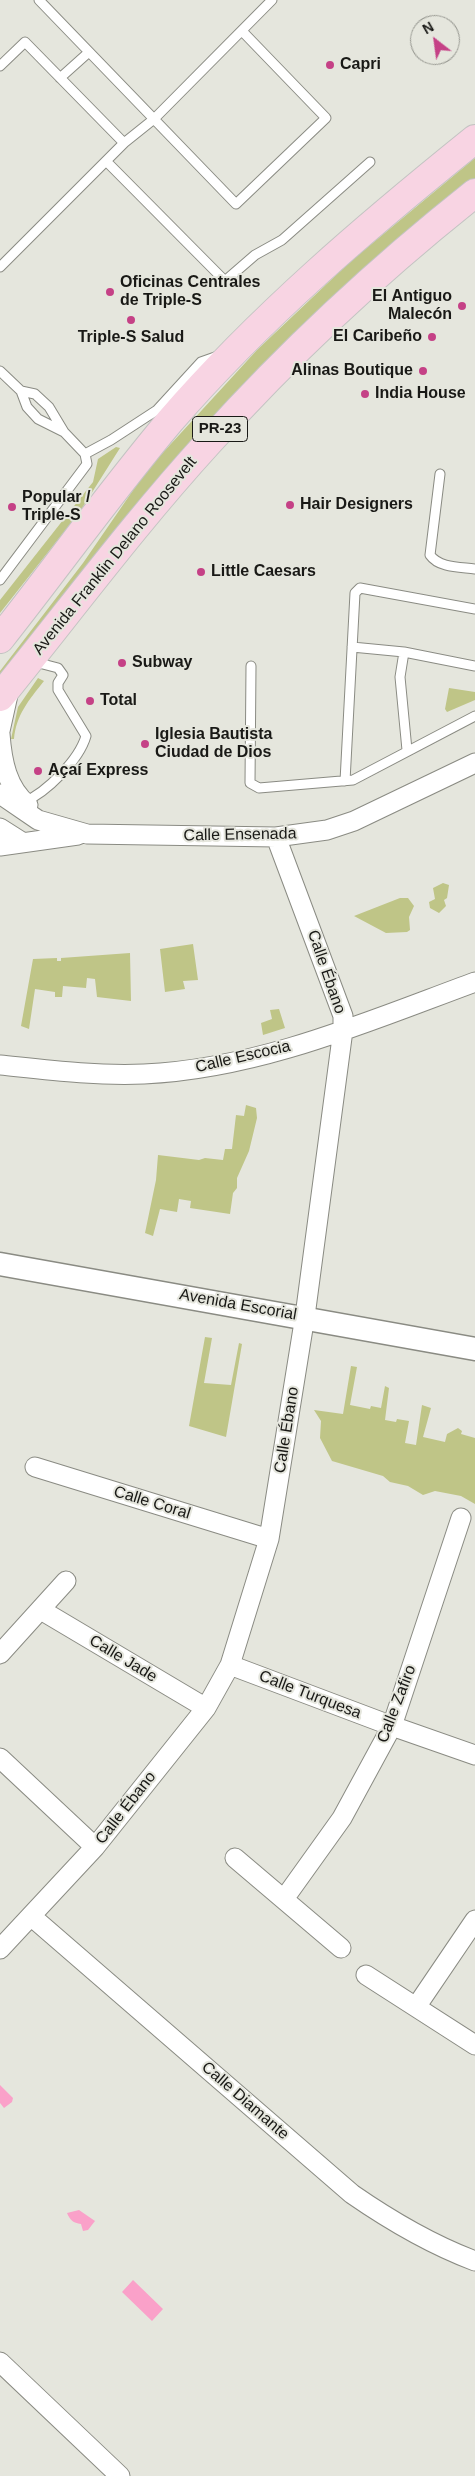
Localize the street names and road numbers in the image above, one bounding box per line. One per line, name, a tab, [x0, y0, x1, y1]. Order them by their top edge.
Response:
road number: PR-23	[192, 416, 248, 442]
street label: Avenida Franklin Delano Roosevelt	[29, 453, 201, 659]
street label: Calle Ensenada	[183, 824, 297, 846]
street label: Calle Ébano	[303, 928, 349, 1016]
street label: Calle Escocia	[194, 1037, 292, 1077]
street label: Avenida Escorial	[178, 1285, 298, 1325]
street label: Calle Ébano	[271, 1385, 303, 1475]
street label: Calle Coral	[111, 1482, 193, 1524]
street label: Calle Jade	[86, 1631, 160, 1687]
street label: Calle Zafiro	[373, 1662, 421, 1746]
street label: Calle Turquesa	[256, 1667, 364, 1723]
street label: Calle Ébano	[92, 1768, 160, 1848]
street label: Calle Diamante	[197, 2058, 293, 2144]

